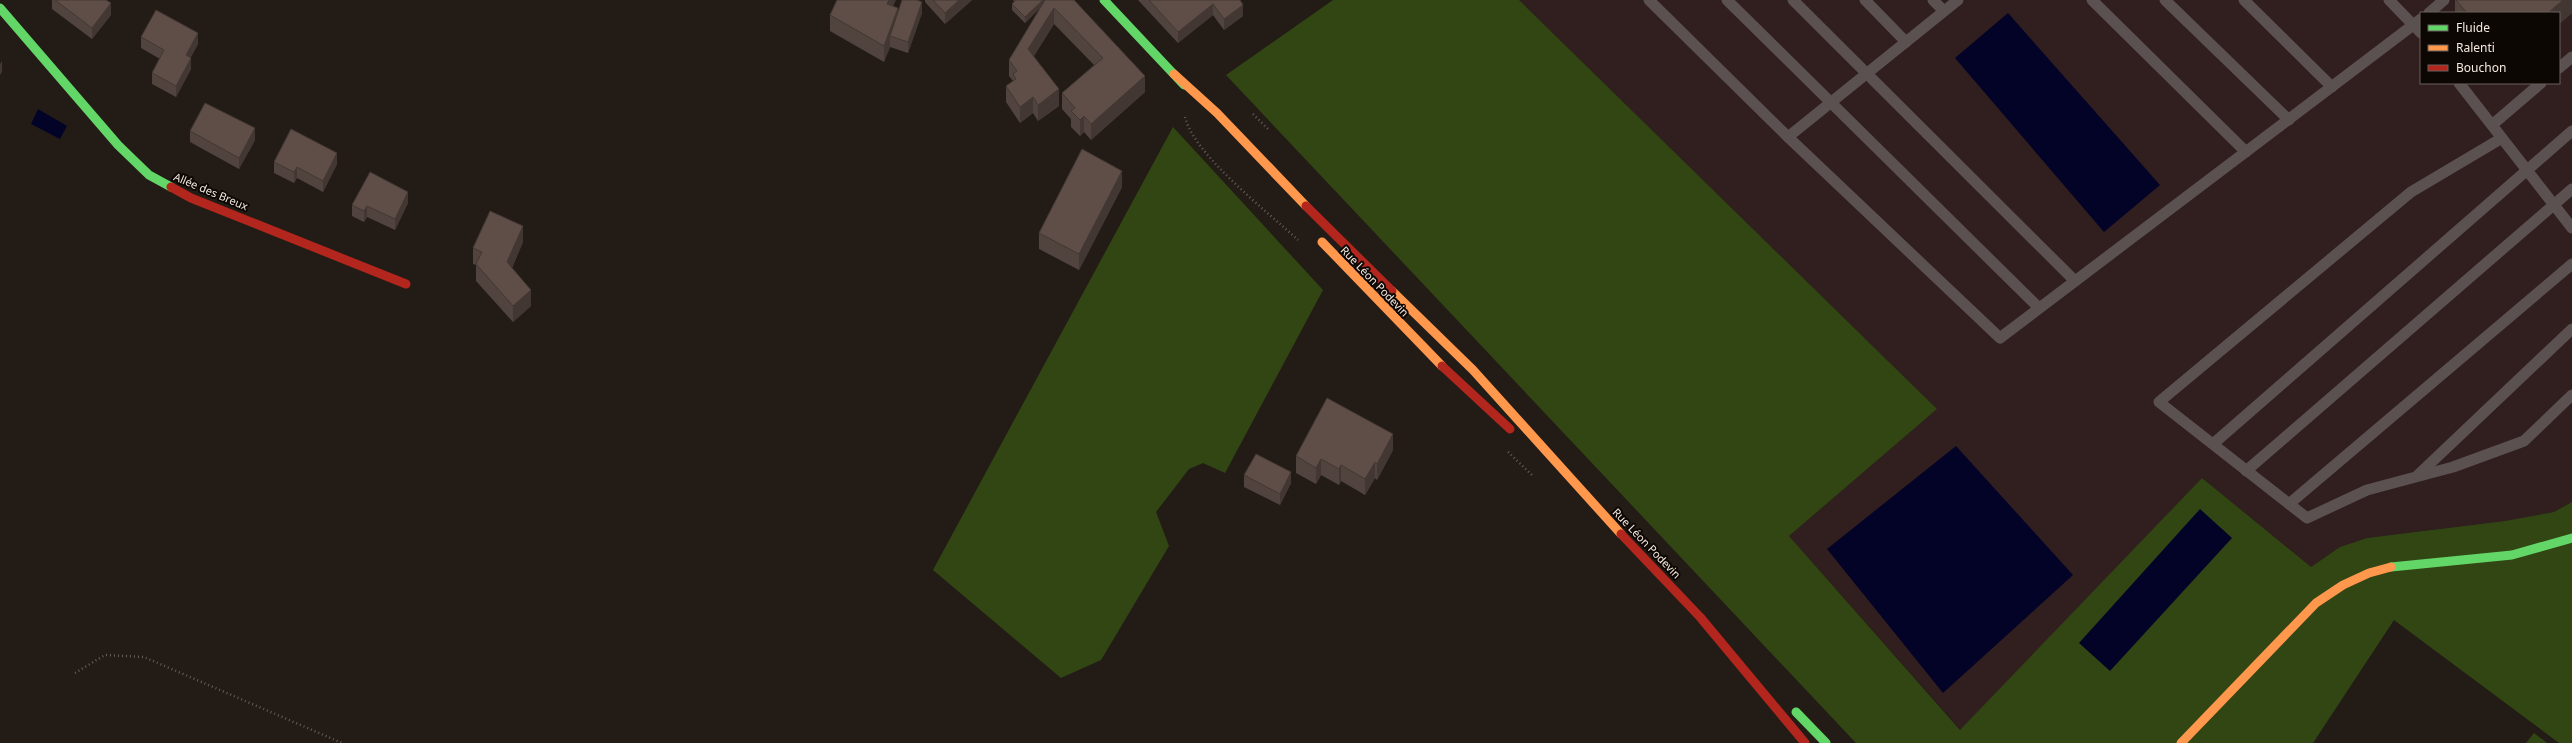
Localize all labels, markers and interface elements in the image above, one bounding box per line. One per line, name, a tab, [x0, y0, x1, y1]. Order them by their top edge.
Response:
legend	[2420, 12, 2560, 84]
text: Fluide	[2456, 19, 2490, 36]
text: Ralenti	[2456, 39, 2495, 56]
text: Bouchon	[2456, 59, 2506, 76]
street label: Allée des Breux	[172, 169, 251, 213]
street label: Rue Léon Podevin	[1338, 243, 1412, 319]
street label: Rue Léon Podevin	[1610, 505, 1684, 581]

